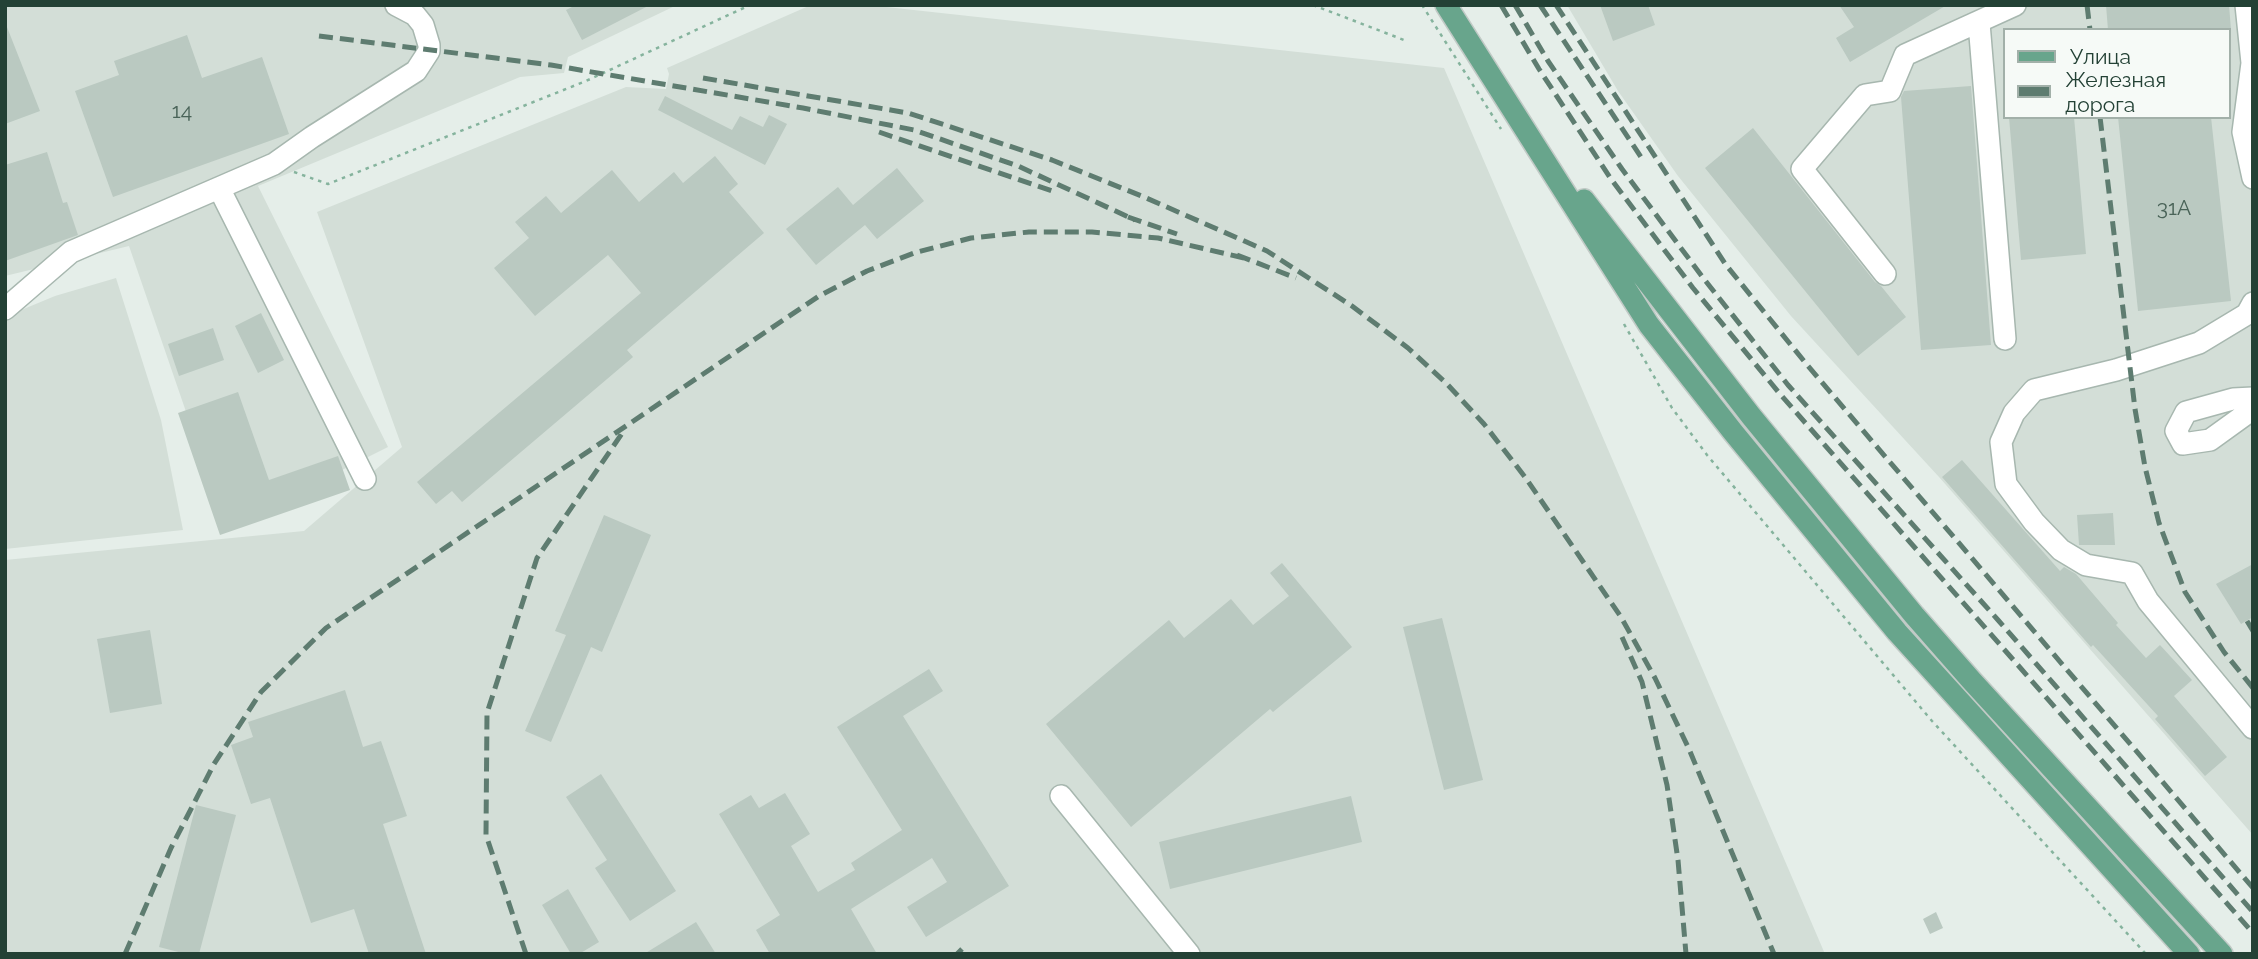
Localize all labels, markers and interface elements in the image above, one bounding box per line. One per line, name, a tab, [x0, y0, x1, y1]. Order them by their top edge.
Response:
legend	[2002, 28, 2230, 119]
text: Улица	[2070, 44, 2131, 69]
text: Железная дорога	[2065, 67, 2166, 117]
house number: 14	[172, 99, 192, 125]
house number: 31А	[2157, 196, 2191, 222]

